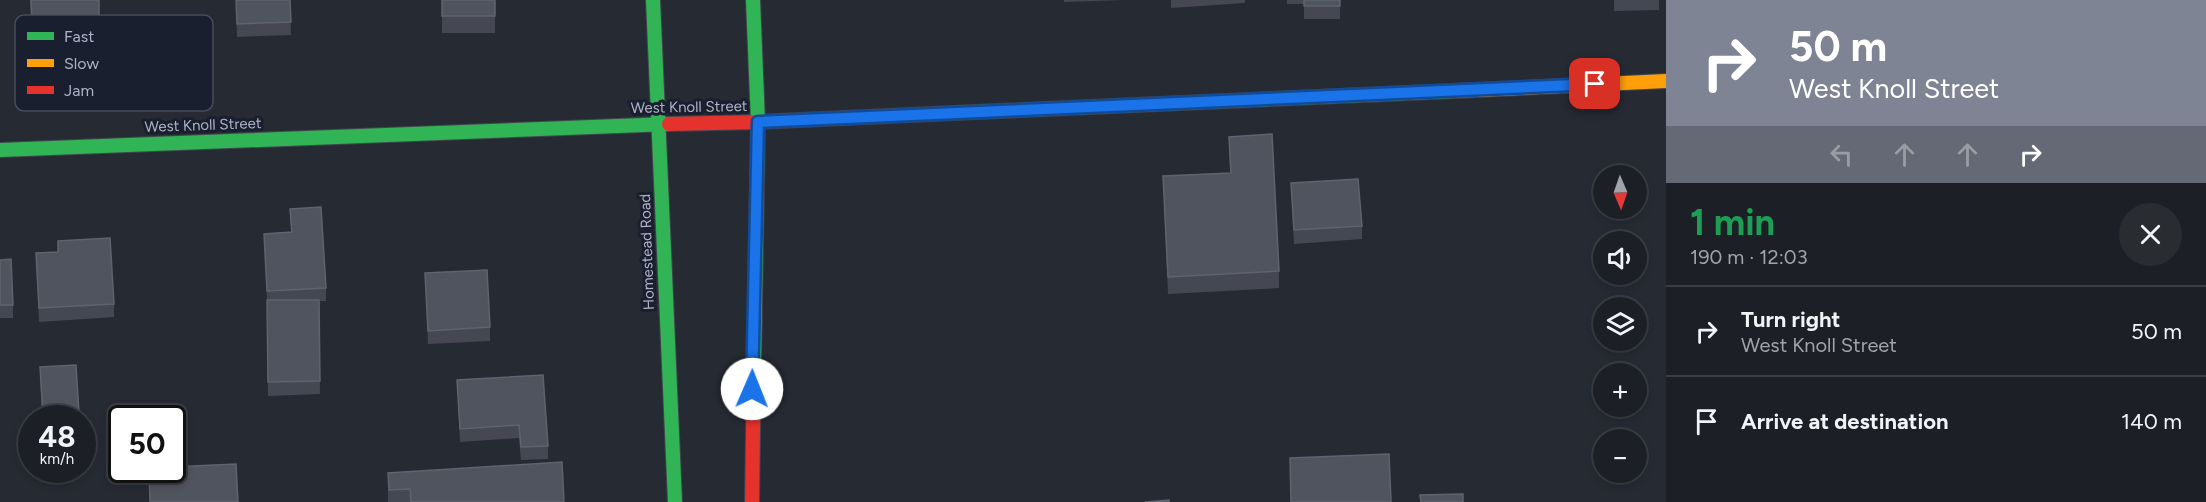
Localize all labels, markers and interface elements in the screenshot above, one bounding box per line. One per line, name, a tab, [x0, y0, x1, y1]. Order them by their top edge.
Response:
legend	[15, 15, 213, 111]
text: 50 m	[1789, 21, 1887, 72]
icon: right	[1690, 24, 1768, 102]
text: Fast	[64, 27, 94, 46]
text: Slow	[64, 54, 99, 73]
pin	[1569, 58, 1620, 109]
icon: arrive	[1578, 67, 1611, 100]
text: West Knoll Street	[1789, 72, 1999, 105]
text: Jam	[64, 81, 94, 100]
street label: West Knoll Street	[630, 97, 748, 117]
street label: West Knoll Street	[144, 114, 262, 136]
icon: left	[1825, 138, 1858, 171]
icon: ahead	[1888, 138, 1921, 171]
icon: ahead	[1951, 138, 1984, 171]
icon: right	[2014, 138, 2047, 171]
north arrow	[1593, 165, 1647, 219]
map controls	[1593, 165, 1647, 483]
street label: Homestead Road	[636, 194, 658, 310]
text: 1 min	[1690, 201, 1775, 244]
button: close	[2119, 203, 2182, 266]
button: sound	[1593, 231, 1647, 285]
text: 190 m · 12:03	[1690, 245, 1808, 269]
button: layers	[1593, 297, 1647, 351]
text: Turn right	[1741, 306, 1840, 333]
icon: right	[1690, 315, 1723, 348]
text: 50 m	[2131, 318, 2182, 345]
text: West Knoll Street	[1741, 333, 1897, 357]
position arrow	[720, 357, 784, 421]
button: +	[1593, 363, 1647, 417]
speed limit sign: 50	[108, 405, 186, 483]
icon: arrive	[1690, 405, 1723, 438]
text: Arrive at destination	[1741, 408, 1949, 435]
text: 140 m	[2121, 408, 2182, 435]
text: 48	[38, 418, 76, 455]
button: −	[1593, 429, 1647, 483]
text: km/h	[40, 450, 74, 468]

